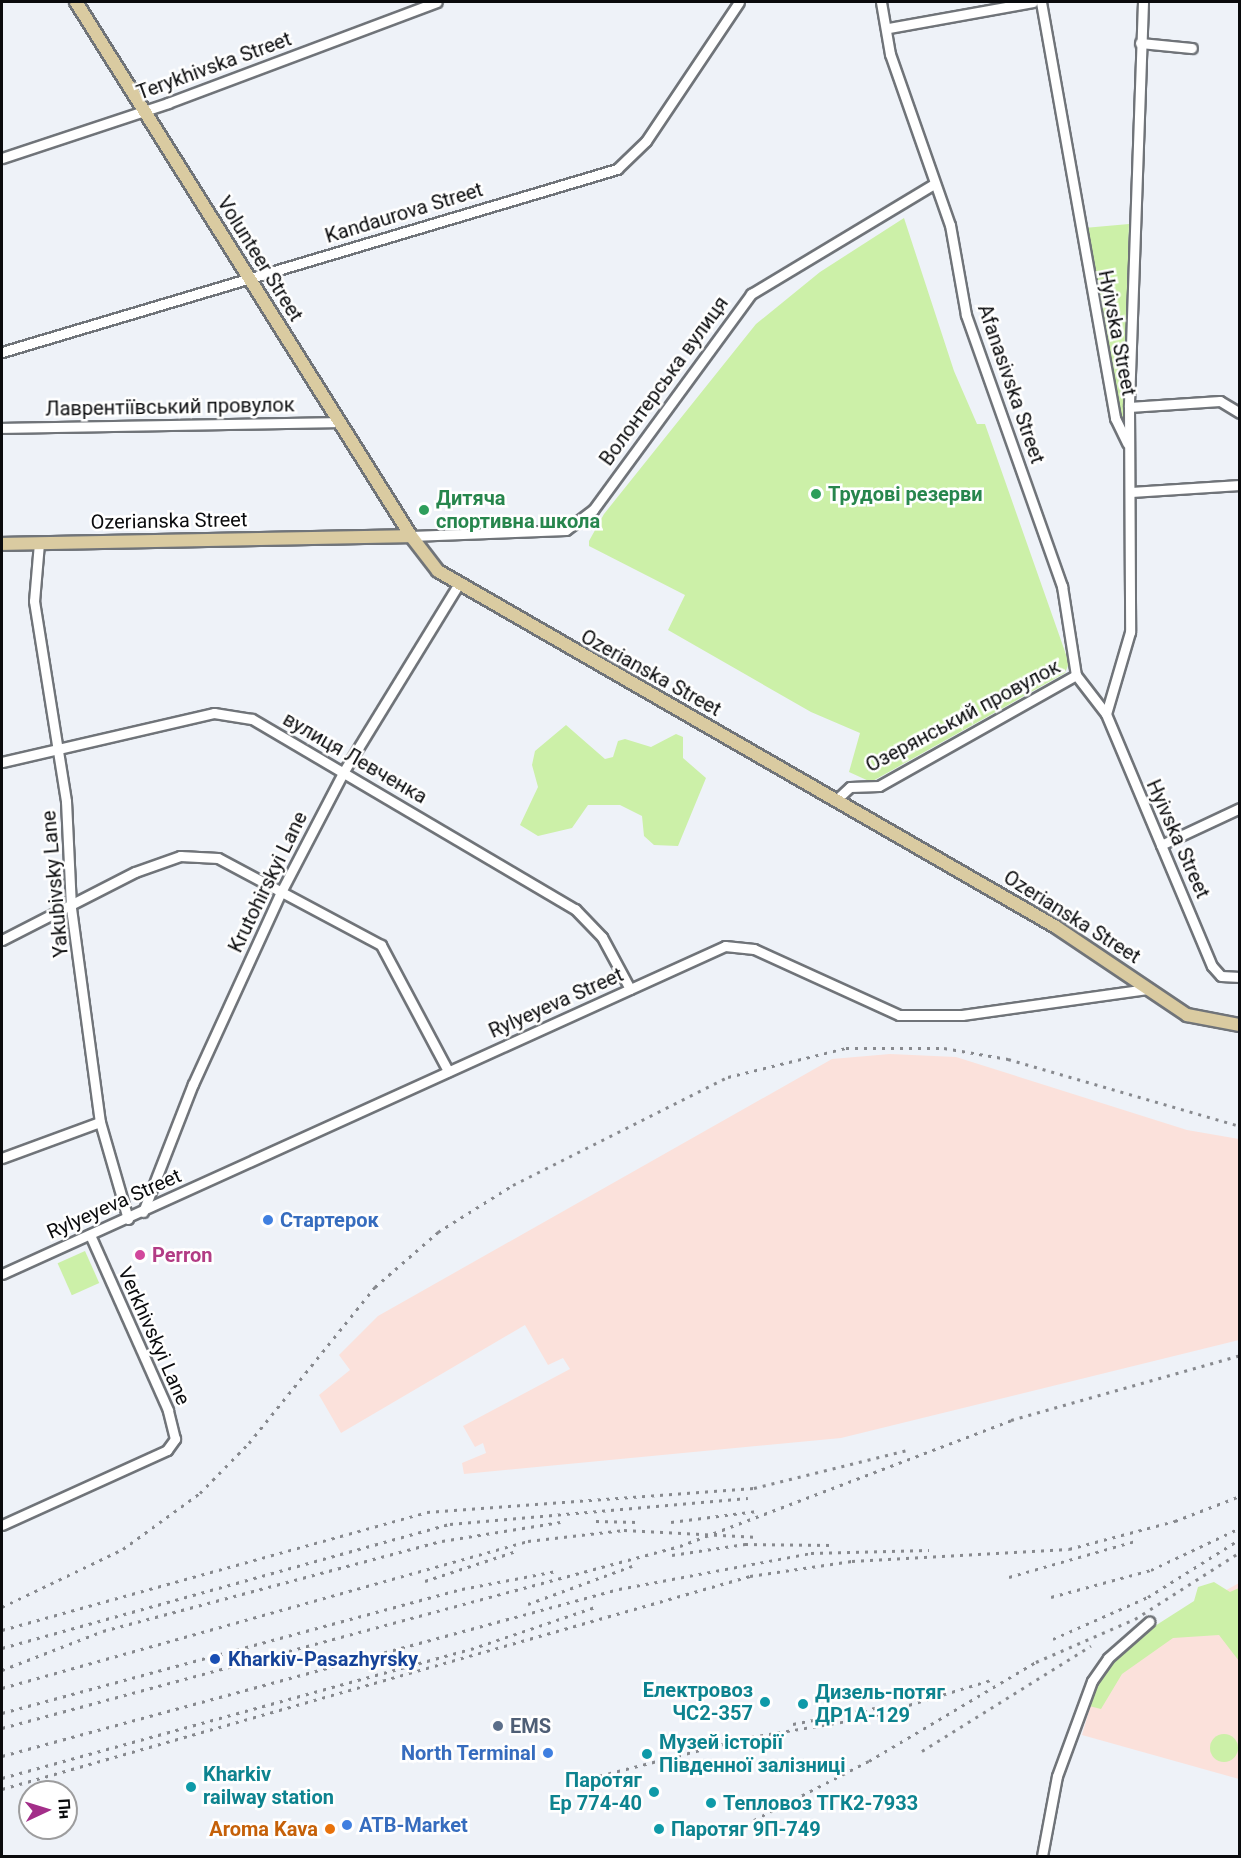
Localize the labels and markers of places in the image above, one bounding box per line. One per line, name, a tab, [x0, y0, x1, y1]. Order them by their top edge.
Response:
place label: Трудові резерви	[828, 482, 983, 506]
place label: Дитяча спортивна школа	[436, 486, 600, 533]
marker: Трудові резерви	[809, 487, 823, 501]
marker: Дитяча спортивна школа	[417, 503, 431, 517]
place label: Стартерок	[280, 1208, 379, 1232]
marker: Стартерок	[261, 1213, 275, 1227]
place label: Perron	[152, 1243, 212, 1267]
marker: Perron	[133, 1248, 147, 1262]
place label: Kharkіv-Pasazhyrsky	[228, 1647, 418, 1671]
marker: Kharkіv-Pasazhyrsky	[206, 1650, 224, 1668]
place label: Електровоз ЧС2-357	[643, 1678, 753, 1725]
place label: Дизель-потяг ДР1А-129	[815, 1680, 945, 1727]
marker: Електровоз ЧС2-357	[758, 1695, 772, 1709]
marker: Дизель-потяг ДР1А-129	[796, 1697, 810, 1711]
place label: EMS	[510, 1714, 551, 1738]
marker: EMS	[491, 1719, 505, 1733]
place label: Музей історії Південної залізниці	[659, 1730, 846, 1777]
place label: North Terminal	[400, 1741, 536, 1765]
marker: North Terminal	[541, 1746, 555, 1760]
marker: Музей історії Південної залізниці	[640, 1747, 654, 1761]
place label: Kharkiv railway station	[203, 1763, 334, 1810]
place label: Паротяг Ер 774-40	[549, 1768, 642, 1815]
marker: Kharkiv railway station	[184, 1780, 198, 1794]
marker: Паротяг Ер 774-40	[647, 1785, 661, 1799]
place label: Тепловоз ТГК2-7933	[723, 1791, 919, 1815]
marker: Тепловоз ТГК2-7933	[704, 1796, 718, 1810]
place label: ATB-Market	[359, 1813, 468, 1837]
place label: Aroma Kava	[209, 1817, 318, 1841]
place label: Паротяг 9П-749	[671, 1817, 821, 1841]
marker: ATB-Market	[340, 1818, 354, 1832]
marker: Aroma Kava	[323, 1822, 337, 1836]
marker: Паротяг 9П-749	[652, 1822, 666, 1836]

